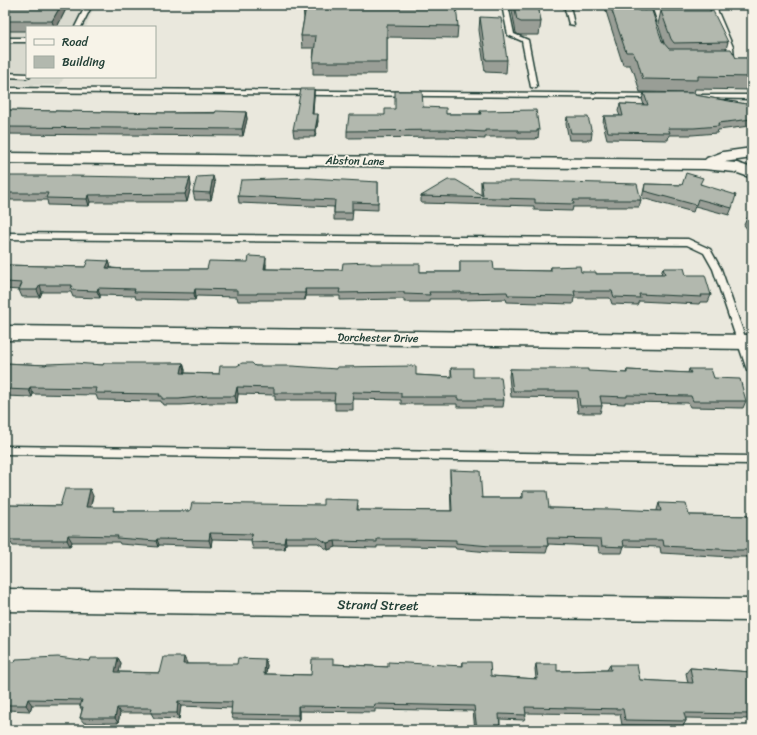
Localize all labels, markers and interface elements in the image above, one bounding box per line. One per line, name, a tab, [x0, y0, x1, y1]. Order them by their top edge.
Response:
legend	[26, 26, 156, 78]
text: Road	[62, 31, 89, 53]
text: Building	[62, 51, 105, 73]
street label: Abston Lane	[324, 151, 385, 171]
street label: Dorchester Drive	[337, 328, 419, 348]
street label: Strand Street	[337, 593, 419, 617]

